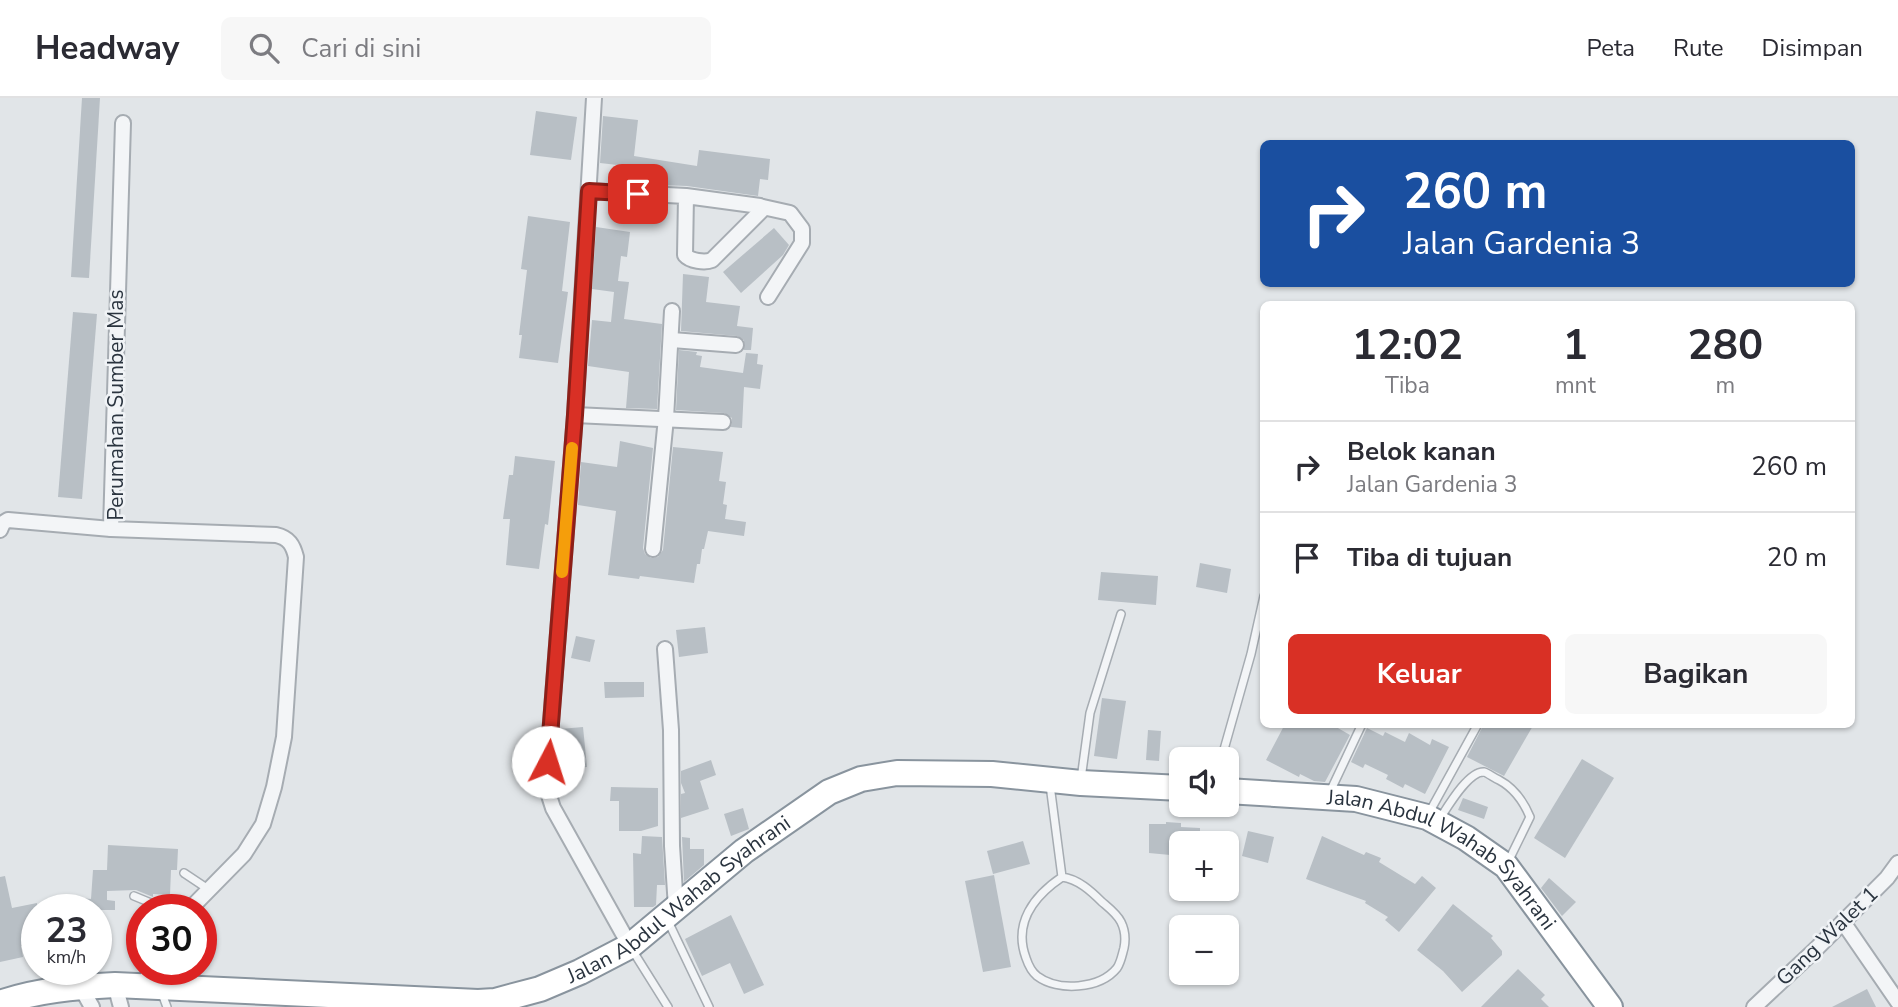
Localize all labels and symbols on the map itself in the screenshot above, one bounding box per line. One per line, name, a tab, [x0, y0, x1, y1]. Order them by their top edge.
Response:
pin	[608, 164, 668, 224]
street label: Perumahan Sumber Mas	[102, 290, 130, 520]
position arrow	[511, 725, 585, 799]
street label: Jalan Abdul Wahab Syahrani	[1325, 783, 1562, 936]
street label: Jalan Abdul Wahab Syahrani	[562, 809, 796, 990]
street label: Gang Walet 1	[1770, 880, 1884, 992]
speed limit sign: 30	[126, 894, 217, 985]

